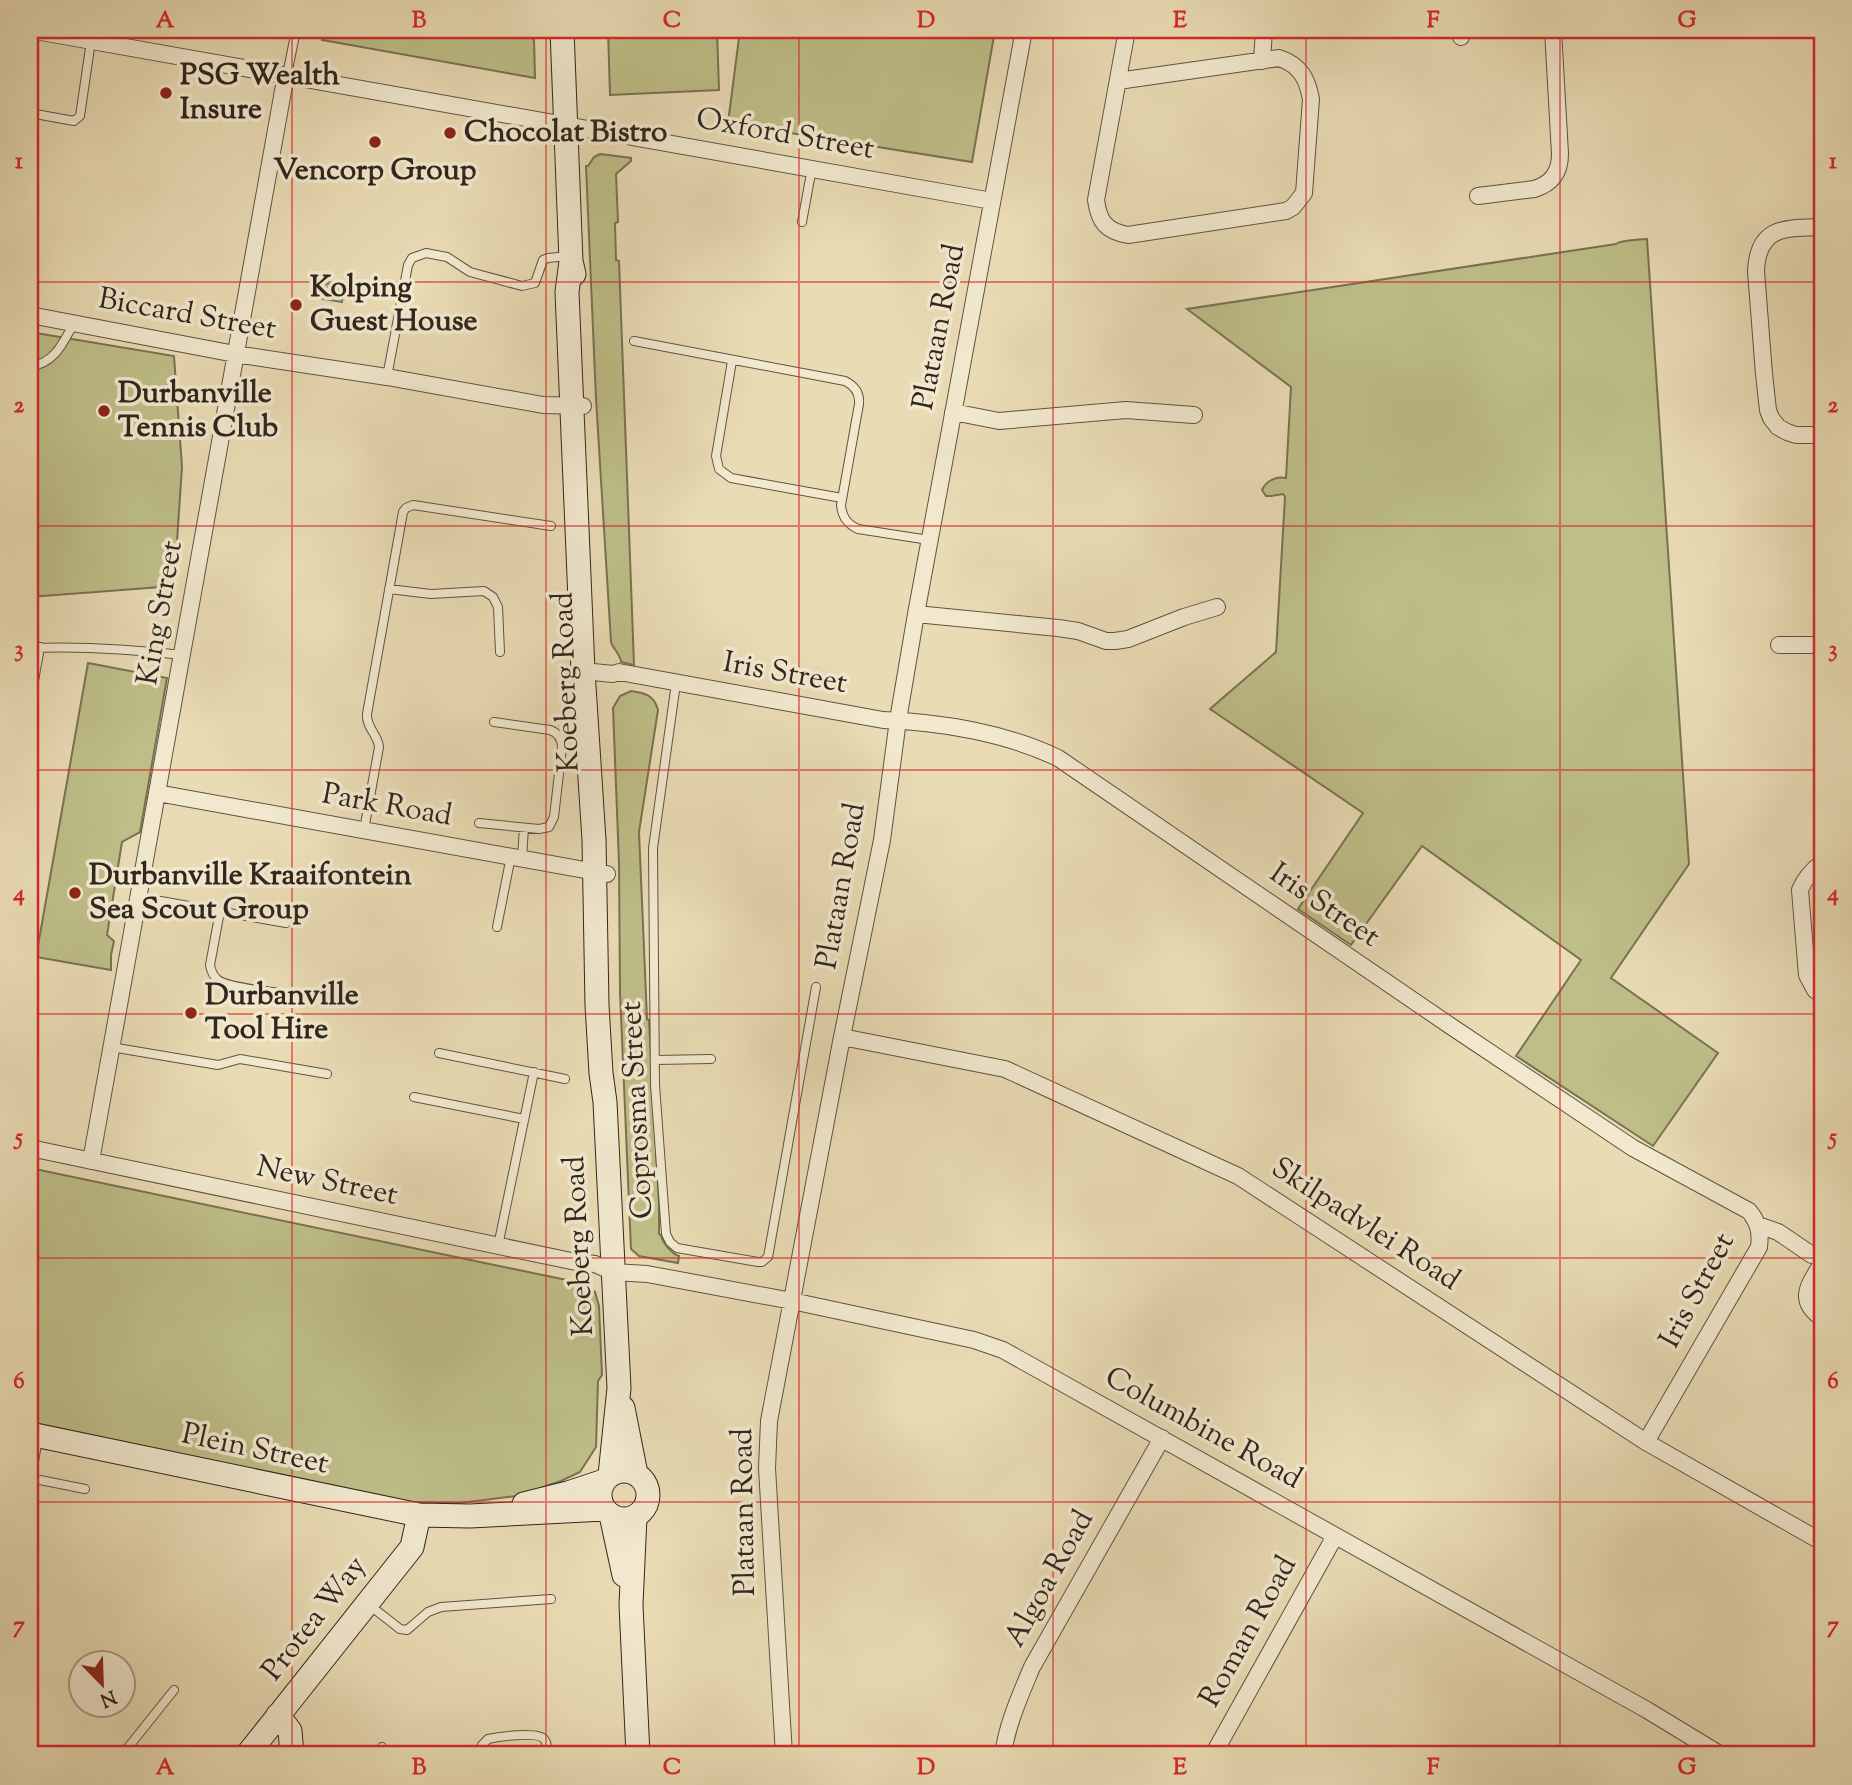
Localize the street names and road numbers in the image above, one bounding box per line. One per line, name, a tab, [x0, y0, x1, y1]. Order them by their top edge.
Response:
street label: Oxford Street	[693, 98, 877, 172]
street label: Plataan Road	[903, 240, 977, 414]
street label: Biccard Street	[95, 278, 279, 352]
street label: King Street	[127, 537, 195, 689]
street label: Koeberg Road	[542, 591, 592, 773]
street label: Iris Street	[720, 642, 850, 706]
street label: Park Road	[319, 773, 455, 839]
street label: Plataan Road	[806, 799, 878, 973]
street label: Iris Street	[1260, 853, 1388, 959]
street label: Coprosma Street	[611, 1000, 665, 1220]
street label: New Street	[252, 1146, 402, 1218]
street label: Skilpadvlei Road	[1262, 1148, 1468, 1302]
street label: Koeberg Road	[554, 1155, 606, 1337]
street label: Iris Street	[1650, 1226, 1746, 1356]
street label: Columbine Road	[1097, 1357, 1310, 1501]
street label: Plein Street	[178, 1413, 332, 1487]
street label: Plataan Road	[722, 1427, 768, 1597]
street label: Algoa Road	[995, 1503, 1105, 1655]
street label: Protea Way	[252, 1547, 378, 1691]
street label: Roman Road	[1190, 1548, 1308, 1716]

